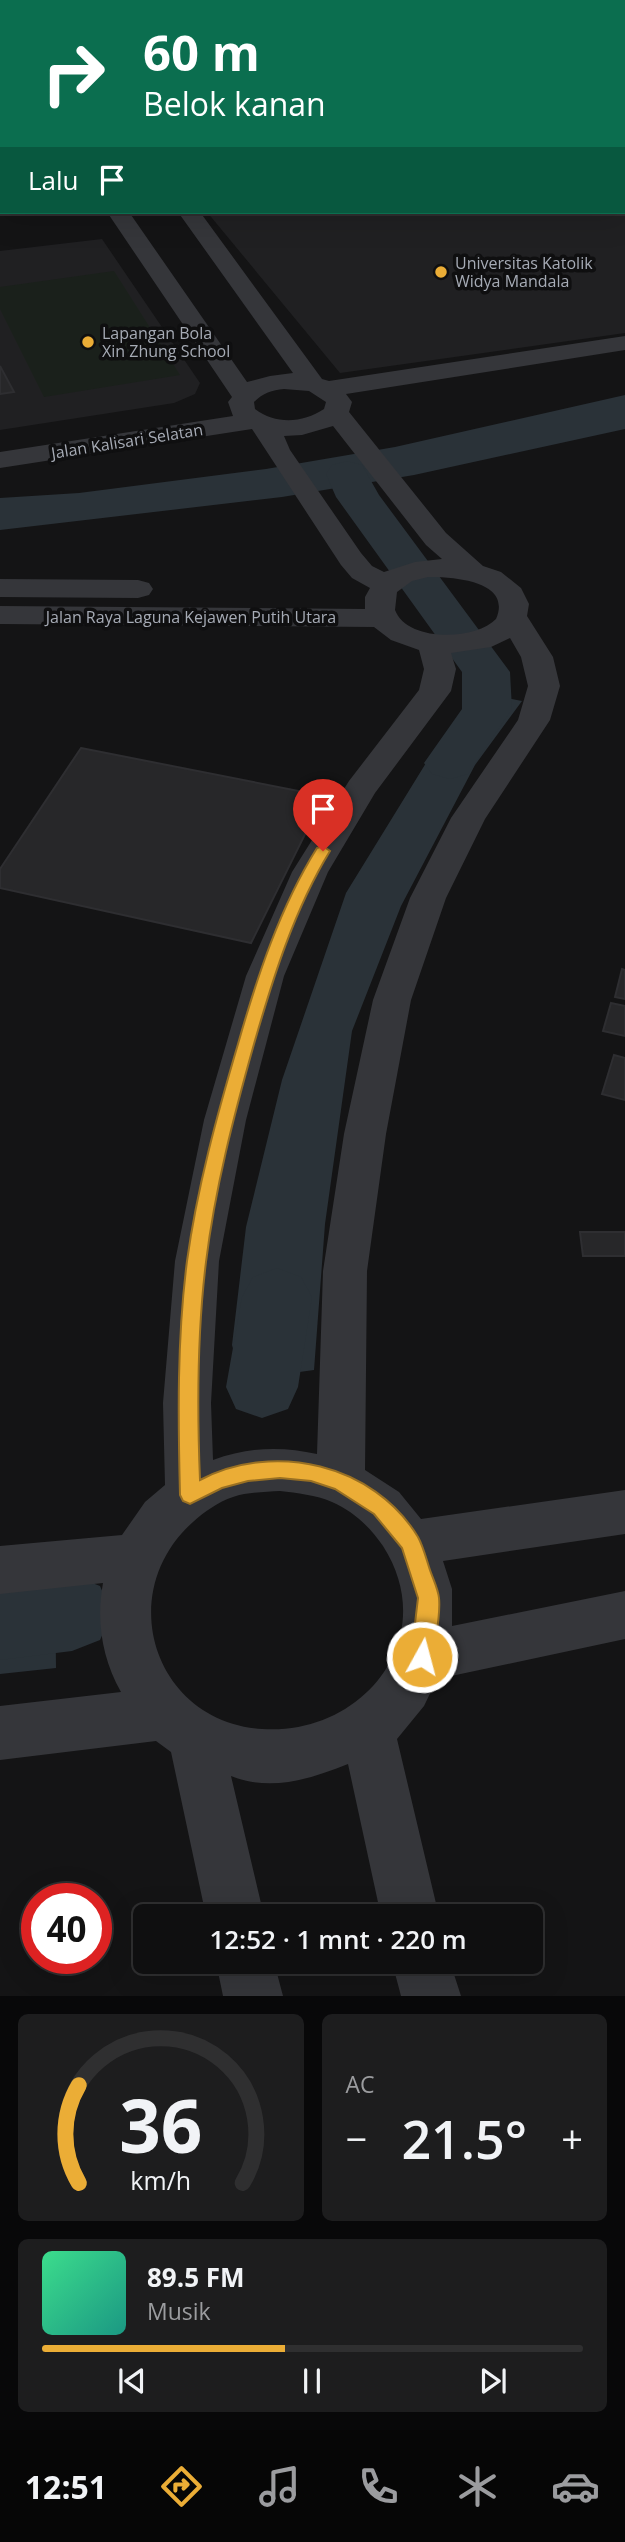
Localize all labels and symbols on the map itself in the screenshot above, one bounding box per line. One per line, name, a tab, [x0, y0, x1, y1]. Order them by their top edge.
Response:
place label: Universitas Katolik Widya Mandala	[455, 252, 593, 292]
marker: Universitas Katolik Widya Mandala	[433, 264, 449, 280]
place label: Lapangan Bola Xin Zhung School	[102, 322, 230, 362]
marker: Lapangan Bola Xin Zhung School	[80, 334, 96, 350]
street label: Jalan Kalisari Selatan	[48, 418, 204, 464]
street label: Jalan Raya Laguna Kejawen Putih Utara	[44, 606, 336, 628]
pin	[293, 779, 353, 851]
position arrow	[385, 1620, 459, 1694]
speed limit sign: 40	[21, 1883, 112, 1974]

